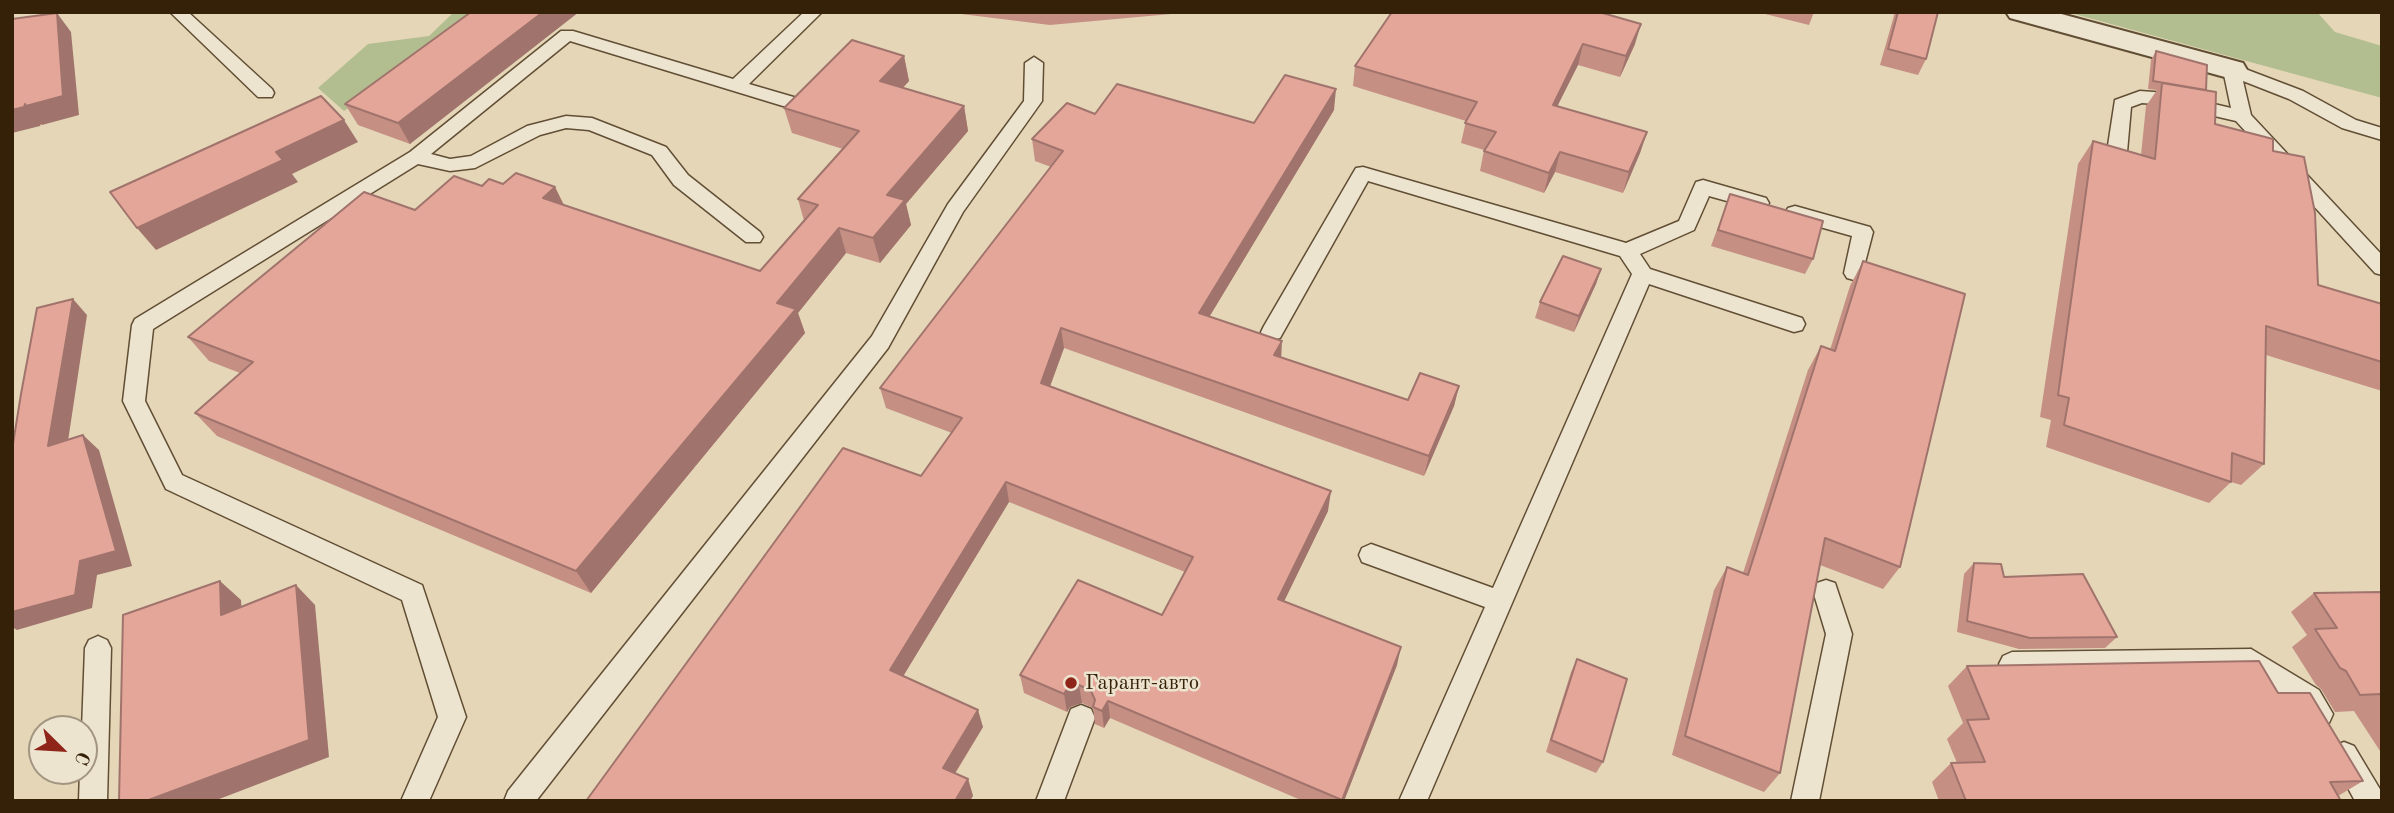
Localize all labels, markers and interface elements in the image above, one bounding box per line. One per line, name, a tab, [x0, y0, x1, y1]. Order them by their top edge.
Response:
place label: Гарант-авто	[1085, 670, 1199, 696]
marker: Гарант-авто	[1063, 675, 1079, 691]
north arrow	[28, 715, 98, 785]
text: С	[70, 748, 92, 768]

